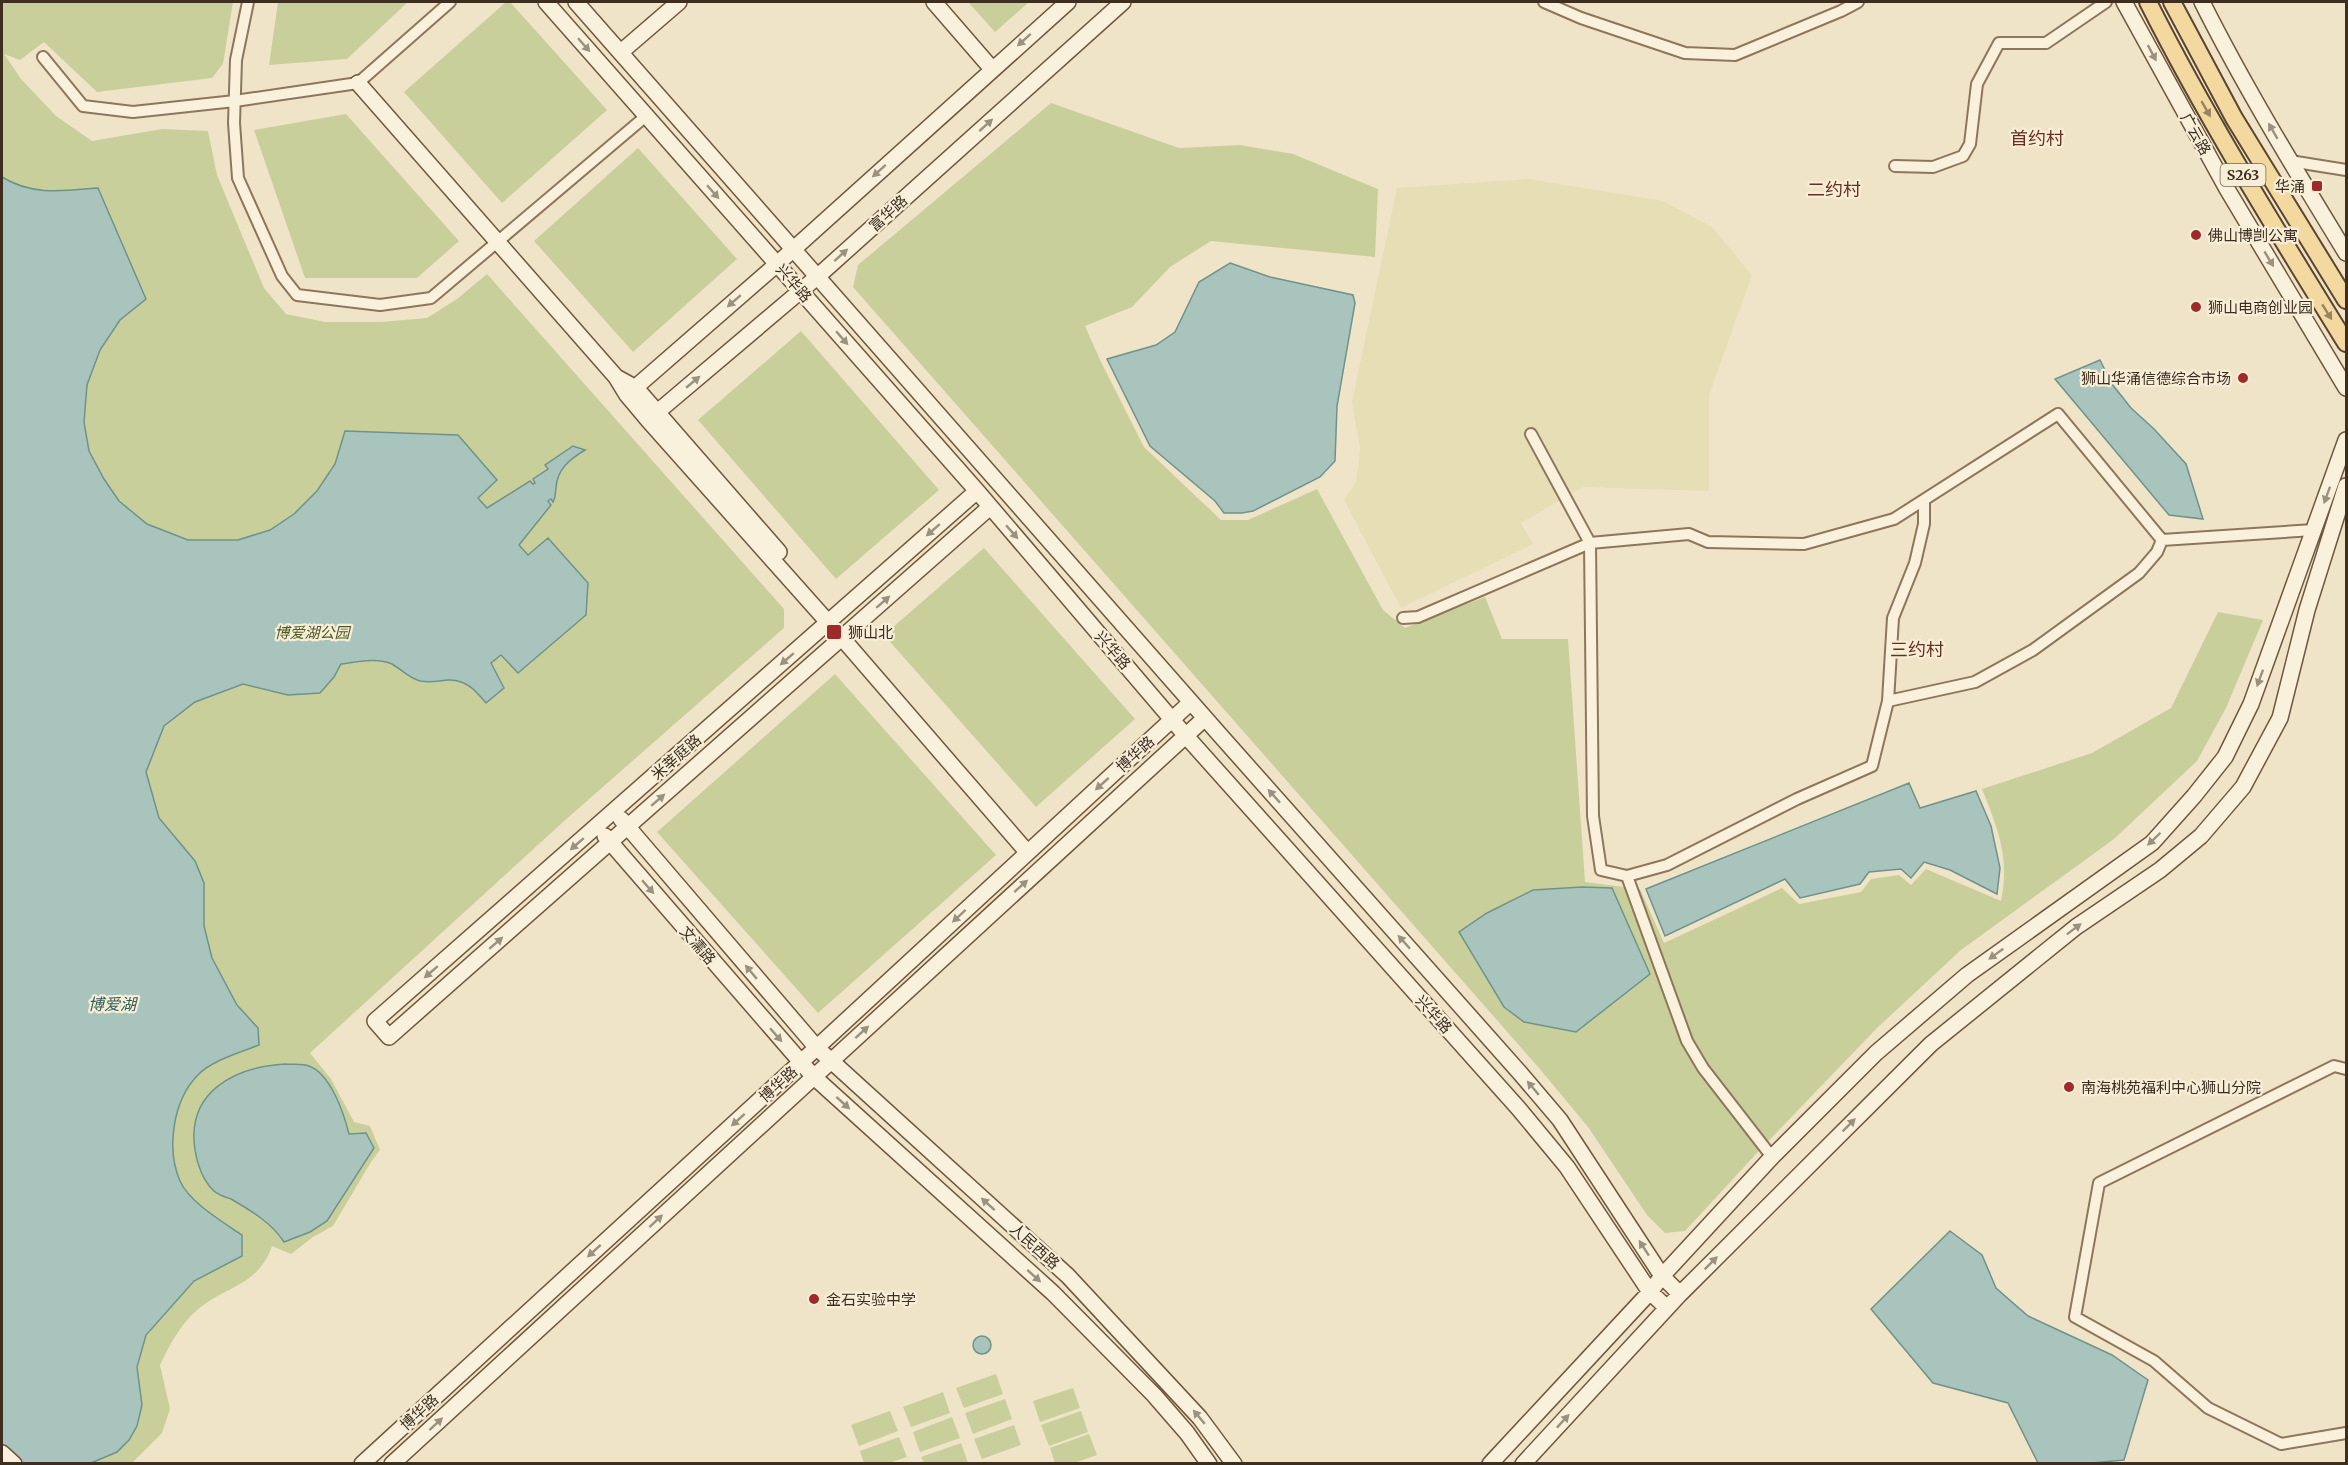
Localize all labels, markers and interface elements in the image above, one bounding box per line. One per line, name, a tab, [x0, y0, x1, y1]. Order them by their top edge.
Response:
one-way arrow	[1017, 33, 1032, 46]
one-way arrow	[577, 38, 591, 53]
one-way arrow	[2147, 45, 2157, 62]
one-way arrow	[2201, 100, 2211, 117]
street label: 广云路	[2177, 110, 2215, 158]
one-way arrow	[978, 119, 993, 132]
one-way arrow	[2268, 122, 2278, 139]
district label: 首约村	[2010, 127, 2064, 150]
one-way arrow	[872, 164, 887, 177]
road number: S263	[2220, 164, 2266, 186]
place label: 华涌	[2275, 177, 2305, 196]
district label: 二约村	[1807, 178, 1861, 201]
marker: 华涌	[2310, 179, 2324, 193]
one-way arrow	[706, 184, 719, 199]
street label: 富华路	[865, 191, 911, 235]
place label: 佛山博剀公寓	[2208, 226, 2298, 245]
marker: 佛山博剀公寓	[2189, 228, 2203, 242]
one-way arrow	[833, 249, 848, 262]
one-way arrow	[2263, 251, 2274, 267]
street label: 兴华路	[772, 260, 816, 306]
one-way arrow	[726, 295, 742, 308]
place label: 狮山电商创业园	[2208, 298, 2313, 317]
marker: 狮山电商创业园	[2189, 300, 2203, 314]
one-way arrow	[2322, 304, 2333, 320]
one-way arrow	[835, 330, 848, 345]
place label: 狮山华涌信德综合市场	[2081, 369, 2231, 388]
marker: 狮山华涌信德综合市场	[2236, 371, 2250, 385]
one-way arrow	[685, 376, 701, 389]
one-way arrow	[2322, 486, 2331, 504]
one-way arrow	[926, 523, 941, 536]
one-way arrow	[1005, 524, 1018, 539]
one-way arrow	[875, 596, 890, 609]
park label: 博爱湖公园	[274, 623, 351, 642]
marker: 狮山北	[825, 623, 843, 641]
place label: 狮山北	[848, 623, 893, 642]
street label: 兴华路	[1091, 627, 1135, 673]
district label: 三约村	[1890, 638, 1944, 661]
one-way arrow	[779, 652, 794, 666]
one-way arrow	[2255, 669, 2264, 687]
street label: 米莘庭路	[647, 730, 705, 784]
street label: 博华路	[1112, 732, 1158, 776]
one-way arrow	[1095, 777, 1110, 791]
one-way arrow	[1267, 789, 1281, 804]
one-way arrow	[650, 794, 665, 807]
one-way arrow	[2147, 832, 2162, 846]
one-way arrow	[569, 837, 585, 850]
one-way arrow	[641, 879, 654, 894]
one-way arrow	[1014, 879, 1029, 893]
one-way arrow	[951, 909, 966, 923]
street label: 文濡路	[676, 922, 720, 968]
one-way arrow	[2067, 923, 2082, 935]
one-way arrow	[1398, 935, 1411, 950]
one-way arrow	[488, 937, 503, 950]
one-way arrow	[1989, 948, 2005, 960]
one-way arrow	[745, 964, 758, 979]
one-way arrow	[423, 966, 439, 979]
street label: 兴华路	[1412, 991, 1456, 1037]
water label: 博爱湖	[88, 994, 139, 1014]
one-way arrow	[854, 1026, 869, 1039]
one-way arrow	[769, 1027, 782, 1043]
street label: 博华路	[755, 1062, 801, 1106]
place label: 南海桃苑福利中心狮山分院	[2081, 1078, 2261, 1097]
marker: 南海桃苑福利中心狮山分院	[2062, 1080, 2076, 1094]
one-way arrow	[1527, 1081, 1540, 1096]
one-way arrow	[835, 1096, 850, 1109]
one-way arrow	[731, 1113, 746, 1127]
one-way arrow	[1841, 1119, 1855, 1133]
one-way arrow	[981, 1197, 995, 1211]
one-way arrow	[649, 1214, 663, 1228]
street label: 人民西路	[1006, 1219, 1064, 1273]
one-way arrow	[1638, 1241, 1650, 1257]
one-way arrow	[587, 1244, 602, 1258]
one-way arrow	[1703, 1257, 1717, 1271]
one-way arrow	[1027, 1269, 1042, 1283]
place label: 金石实验中学	[826, 1290, 916, 1309]
marker: 金石实验中学	[807, 1292, 821, 1306]
street label: 博华路	[396, 1390, 442, 1434]
one-way arrow	[1192, 1409, 1205, 1425]
one-way arrow	[1556, 1413, 1570, 1428]
one-way arrow	[428, 1417, 443, 1431]

